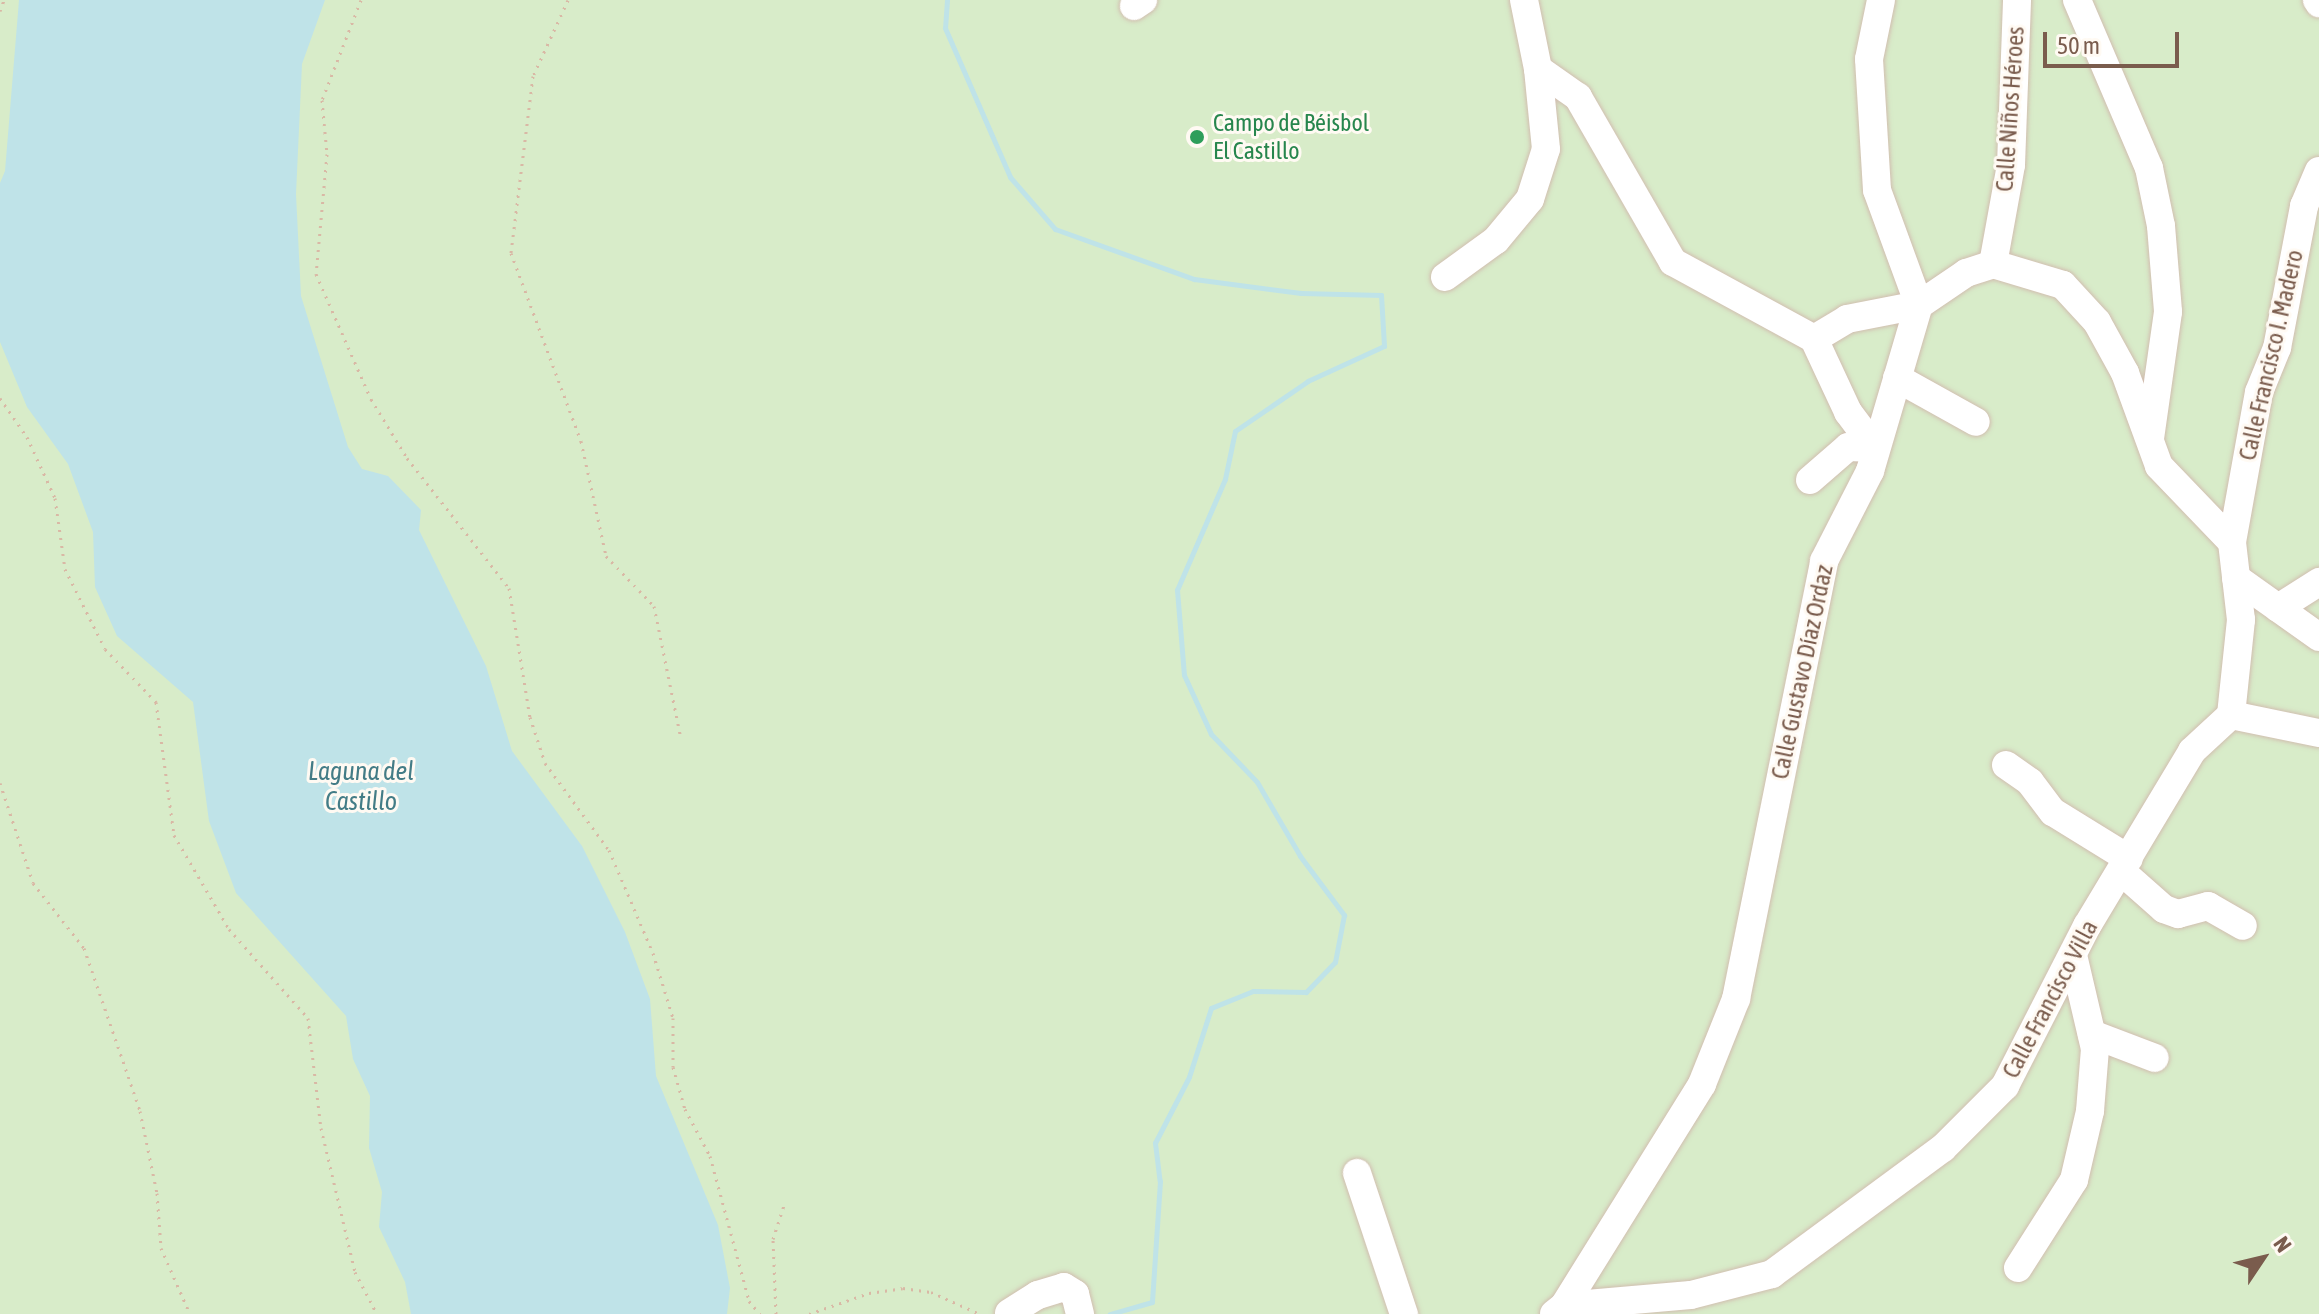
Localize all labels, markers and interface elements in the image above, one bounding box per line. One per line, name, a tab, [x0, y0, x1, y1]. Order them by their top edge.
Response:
scale bar	[2047, 16, 2183, 66]
street label: Calle Niños Héroes	[1990, 25, 2030, 193]
text: 50 m	[2057, 32, 2100, 59]
place label: Campo de Béisbol El Castillo	[1213, 109, 1369, 165]
marker: Campo de Béisbol El Castillo	[1188, 128, 1206, 146]
street label: Calle Francisco I. Madero	[2233, 247, 2309, 463]
street label: Calle Gustavo Díaz Ordaz	[1765, 562, 1839, 782]
water label: Laguna del Castillo	[308, 756, 414, 818]
street label: Calle Francisco Villa	[1996, 915, 2104, 1083]
north arrow	[2223, 1218, 2303, 1298]
text: N	[2268, 1231, 2297, 1257]

